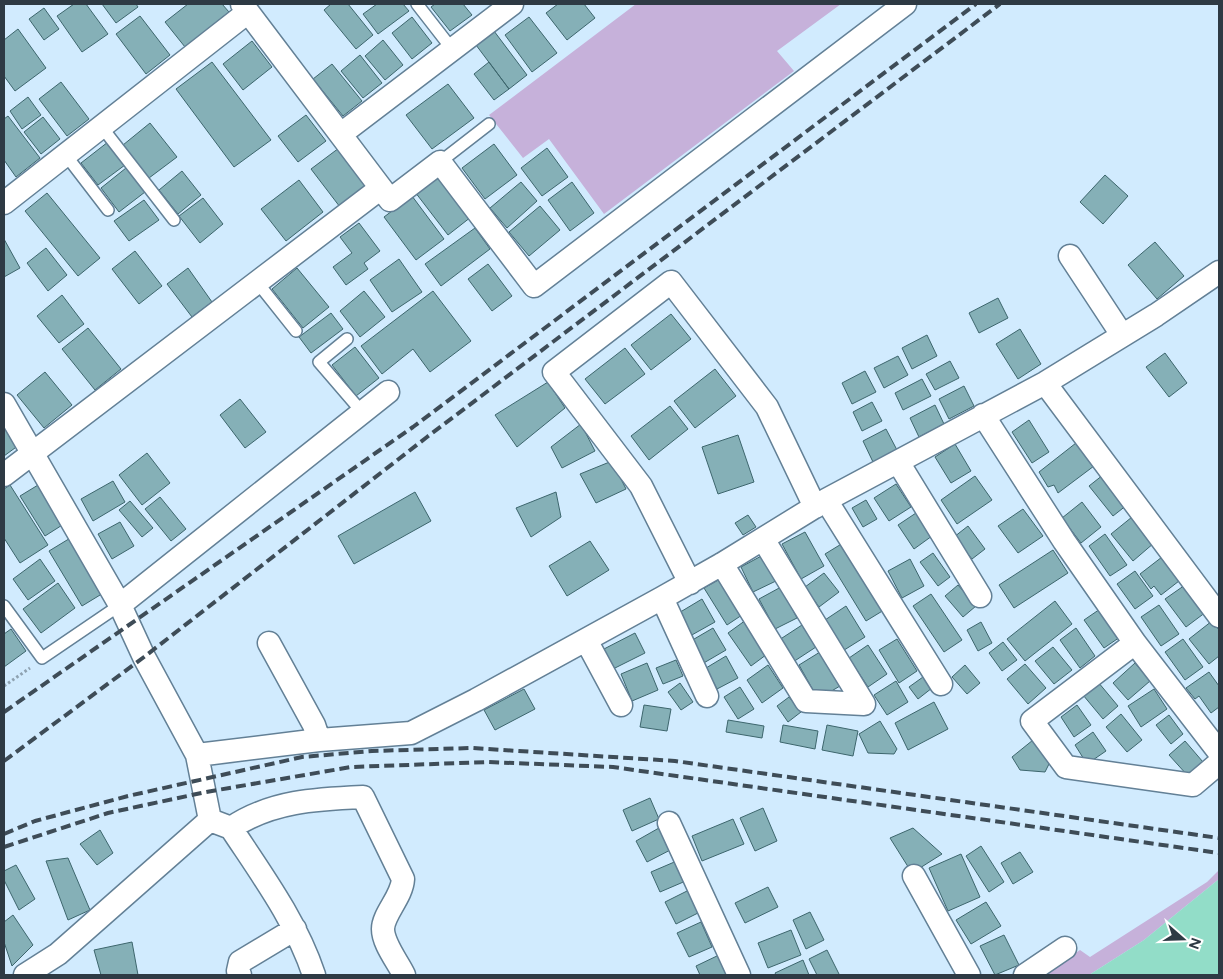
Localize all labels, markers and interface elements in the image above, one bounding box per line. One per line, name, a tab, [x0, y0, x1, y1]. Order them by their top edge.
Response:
north arrow	[1158, 914, 1208, 964]
text: N	[1185, 935, 1205, 951]

